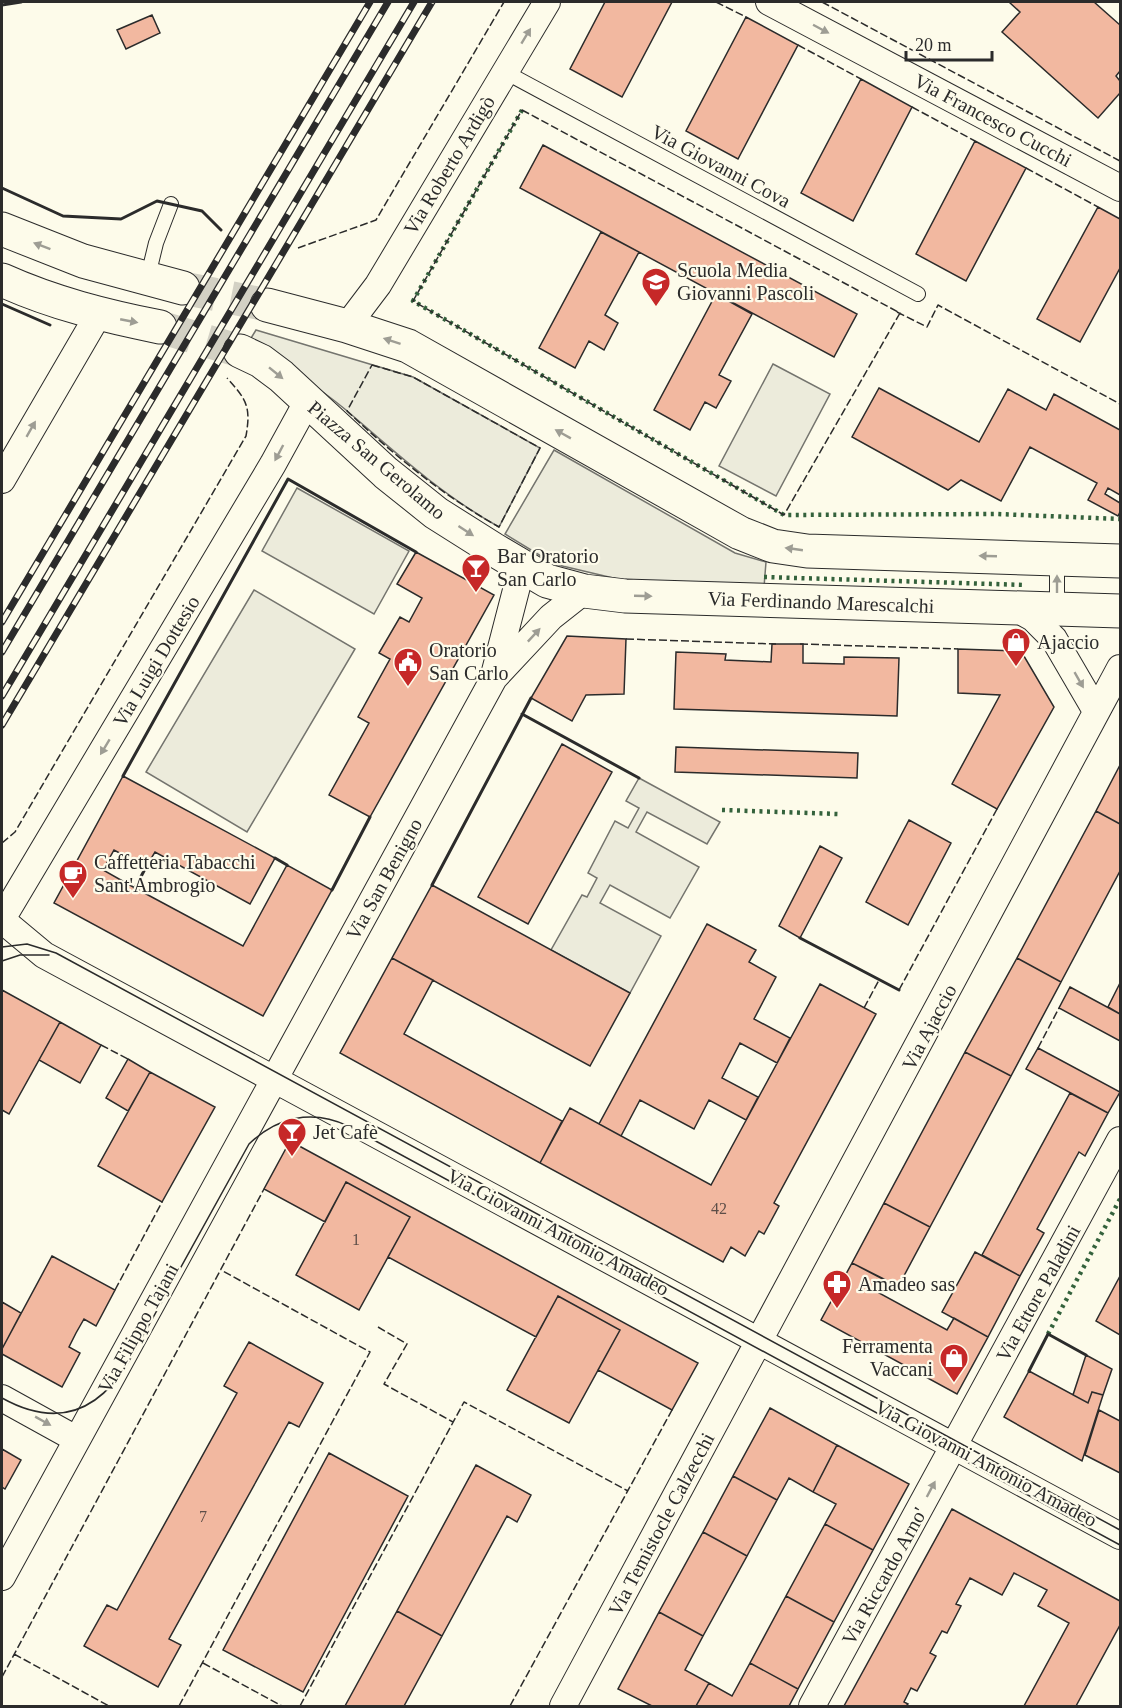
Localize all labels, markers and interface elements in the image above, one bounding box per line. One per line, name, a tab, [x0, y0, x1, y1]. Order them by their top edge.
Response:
one-way arrow	[813, 24, 830, 34]
scale bar	[906, 24, 992, 62]
one-way arrow	[520, 28, 531, 44]
text: 20 m	[915, 35, 952, 55]
street label: Via Francesco Cucchi	[910, 69, 1076, 171]
street label: Via Roberto Ardigò	[399, 92, 500, 239]
street label: Via Giovanni Cova	[648, 120, 794, 212]
one-way arrow	[33, 241, 51, 250]
place label: Scuola Media Giovanni Pascoli	[677, 259, 815, 304]
school or university icon: Scuola Media Giovanni Pascoli	[640, 266, 672, 308]
one-way arrow	[120, 317, 139, 326]
one-way arrow	[383, 336, 401, 345]
one-way arrow	[268, 366, 284, 379]
street label: Piazza San Gerolamo	[304, 396, 450, 524]
one-way arrow	[26, 420, 36, 437]
one-way arrow	[554, 429, 571, 439]
one-way arrow	[274, 445, 284, 462]
one-way arrow	[457, 526, 474, 537]
place label: Bar Oratorio San Carlo	[497, 545, 599, 590]
one-way arrow	[784, 545, 803, 554]
bar icon: Bar Oratorio San Carlo	[460, 552, 492, 594]
one-way arrow	[979, 552, 998, 561]
one-way arrow	[1052, 574, 1062, 593]
street label: Via Ferdinando Marescalchi	[707, 587, 935, 617]
street label: Via Luigi Dottesio	[108, 592, 205, 731]
one-way arrow	[633, 592, 652, 601]
shop icon: Ajaccio	[1000, 626, 1032, 668]
one-way arrow	[526, 629, 540, 643]
place label: Ajaccio	[1037, 631, 1099, 654]
place label: Oratorio San Carlo	[429, 639, 508, 684]
public building icon: Oratorio San Carlo	[392, 646, 424, 688]
one-way arrow	[1074, 672, 1084, 689]
one-way arrow	[100, 739, 110, 756]
street label: Via San Benigno	[342, 814, 427, 944]
place label: Caffetteria Tabacchi Sant'Ambrogio	[94, 851, 256, 897]
cafe icon: Caffetteria Tabacchi Sant'Ambrogio	[57, 858, 89, 900]
street label: Via Ajaccio	[897, 980, 962, 1074]
bar icon: Jet Cafè	[276, 1116, 308, 1158]
place label: Jet Cafè	[313, 1121, 378, 1143]
street label: Via Giovanni Antonio Amadeo	[443, 1164, 673, 1300]
house number: 42	[711, 1200, 727, 1217]
street label: Via Ettore Paladini	[992, 1221, 1085, 1365]
house number: 1	[352, 1231, 360, 1248]
street label: Via Filippo Tajani	[93, 1259, 184, 1397]
pharmacy icon: Amadeo sas	[821, 1268, 853, 1310]
place label: Amadeo sas	[858, 1273, 955, 1295]
place label: Ferramenta Vaccani	[842, 1335, 933, 1380]
shop icon: Ferramenta Vaccani	[938, 1342, 970, 1384]
street label: Via Giovanni Antonio Amadeo	[871, 1395, 1101, 1531]
one-way arrow	[34, 1416, 51, 1426]
street label: Via Temistocle Calzecchi	[603, 1429, 719, 1619]
one-way arrow	[926, 1480, 936, 1497]
street label: Via Riccardo Arno'	[837, 1504, 931, 1648]
house number: 7	[199, 1508, 207, 1525]

